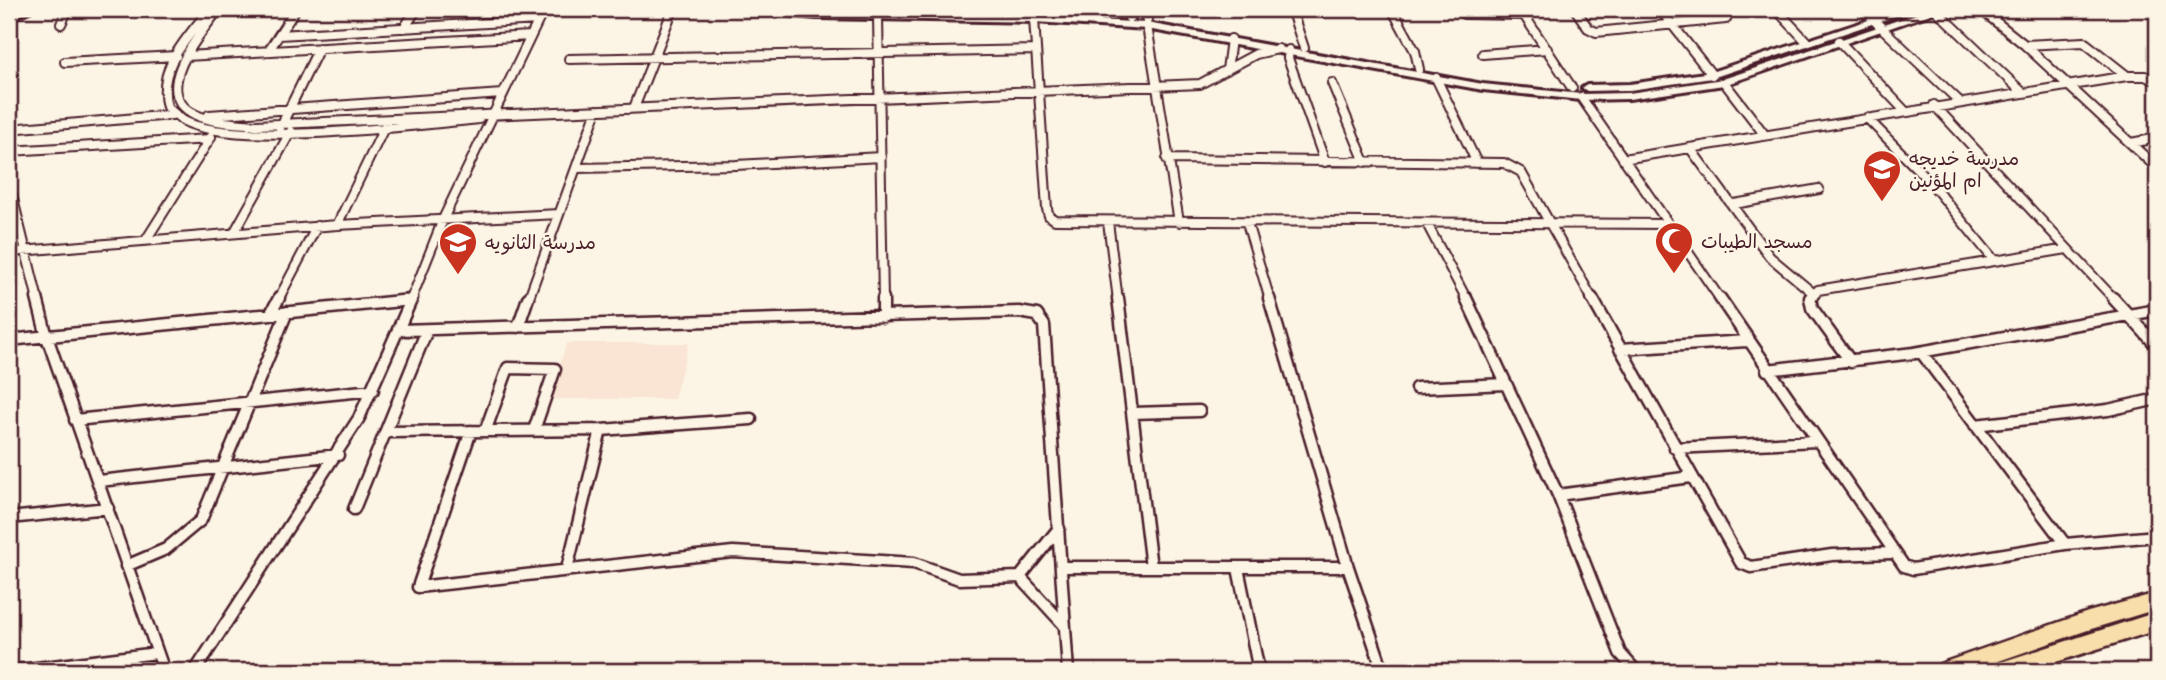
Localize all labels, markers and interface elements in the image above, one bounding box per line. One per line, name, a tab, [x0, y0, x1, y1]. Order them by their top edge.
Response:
place label: مدرسة خديجه ام المؤنين	[1909, 146, 2019, 195]
school or university icon: مدرسة خديجه ام المؤنين	[1861, 148, 1903, 203]
mosque icon: مسجد الطيبات	[1653, 220, 1695, 275]
school or university icon: مدرسة الثانويه	[437, 221, 479, 276]
place label: مسجد الطيبات	[1701, 229, 1812, 254]
place label: مدرسة الثانويه	[485, 230, 596, 255]

